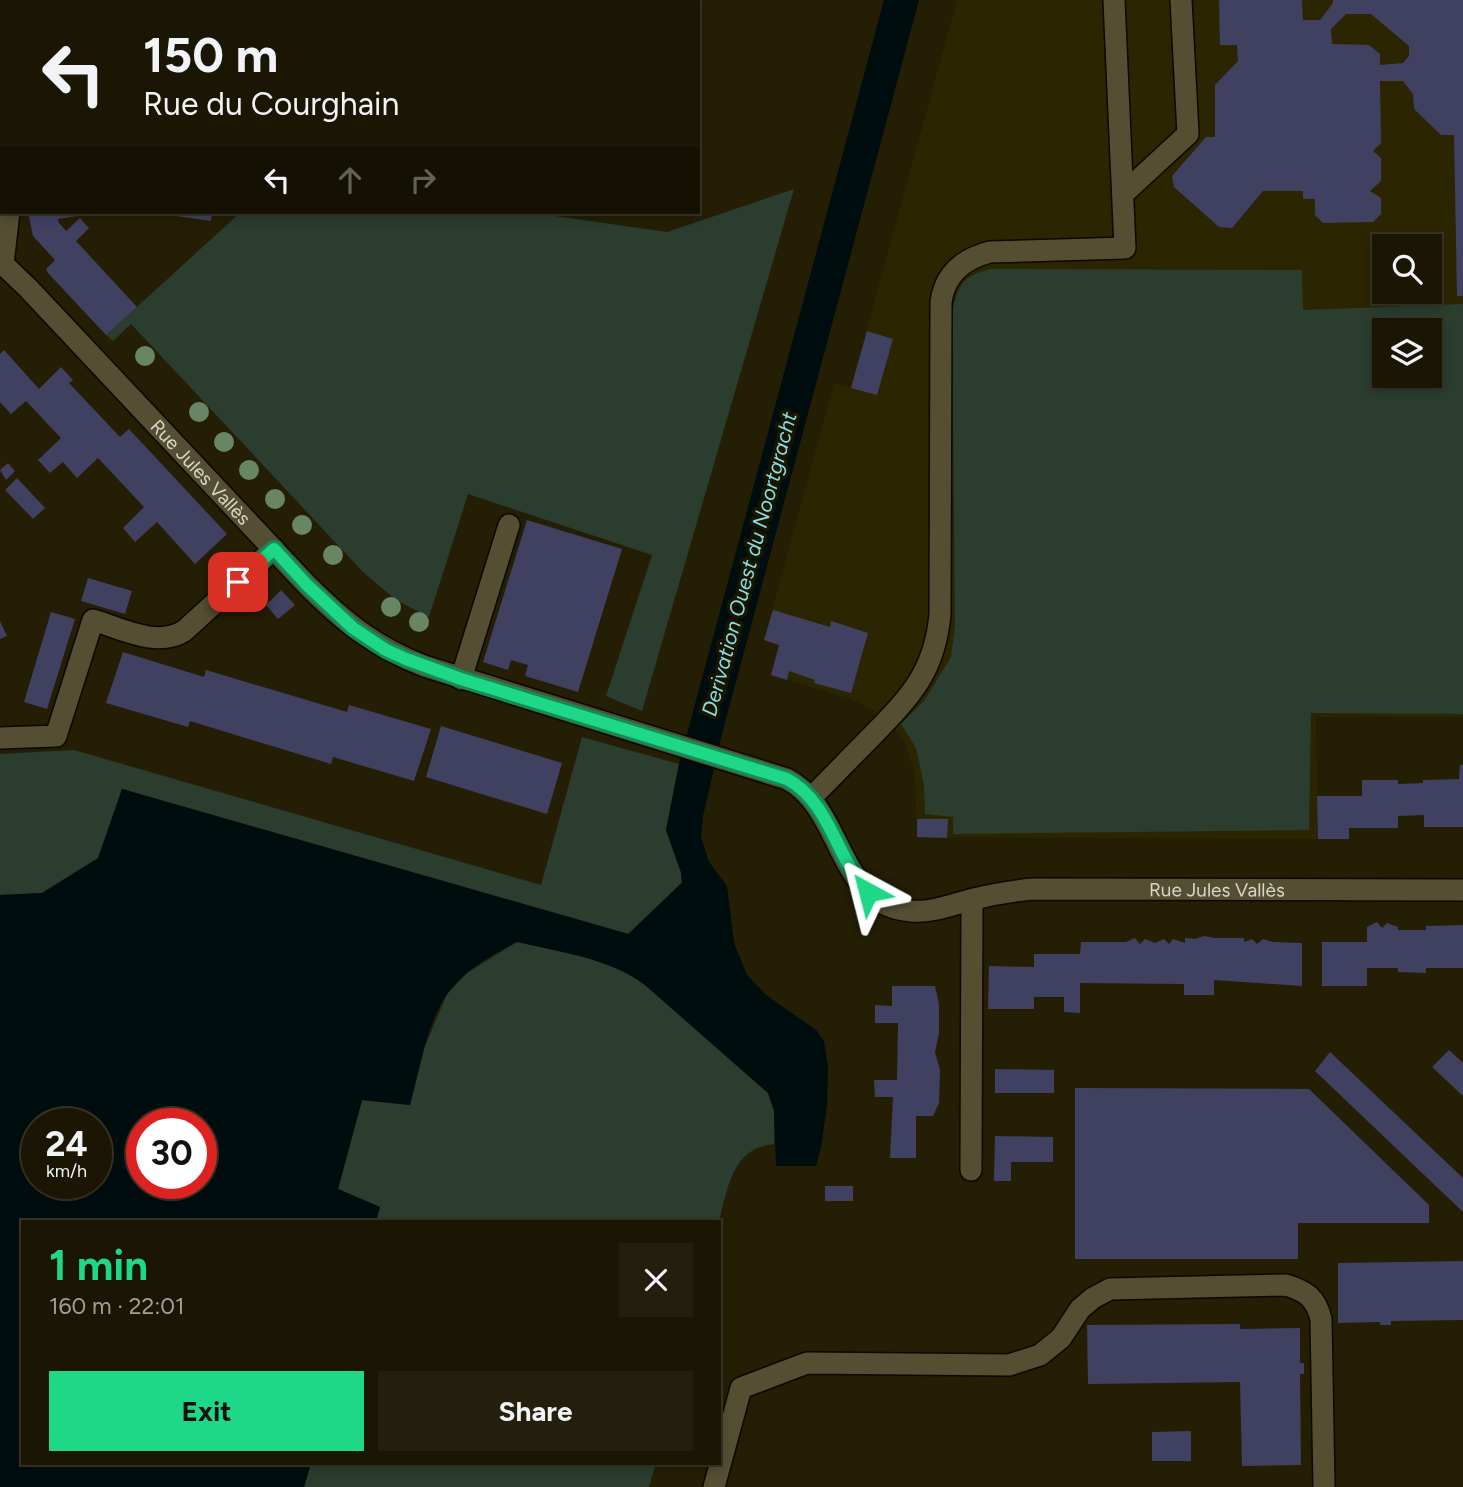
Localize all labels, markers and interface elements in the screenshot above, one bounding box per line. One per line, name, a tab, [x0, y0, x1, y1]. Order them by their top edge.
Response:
text: 150 m	[143, 25, 278, 84]
icon: left	[28, 28, 119, 119]
text: Rue du Courghain	[143, 85, 399, 123]
icon: left	[258, 161, 296, 199]
icon: ahead	[331, 161, 369, 199]
icon: right	[404, 161, 442, 199]
map controls	[1372, 234, 1442, 388]
button: search	[1372, 234, 1442, 304]
button: layers	[1372, 318, 1442, 388]
water label: Derivation Ouest du Noortgracht	[696, 408, 802, 719]
street label: Rue Jules Vallès	[146, 415, 256, 529]
pin	[208, 552, 268, 612]
icon: arrive	[219, 563, 257, 601]
position arrow	[831, 855, 905, 929]
street label: Rue Jules Vallès	[1149, 878, 1285, 901]
speed limit sign: 30	[126, 1108, 217, 1199]
text: 24	[45, 1123, 88, 1165]
text: km/h	[46, 1160, 87, 1182]
text: 1 min	[49, 1240, 148, 1291]
button: close	[619, 1243, 693, 1317]
text: 160 m · 22:01	[49, 1292, 185, 1320]
button: Exit	[49, 1371, 364, 1451]
button: Share	[378, 1371, 693, 1451]

